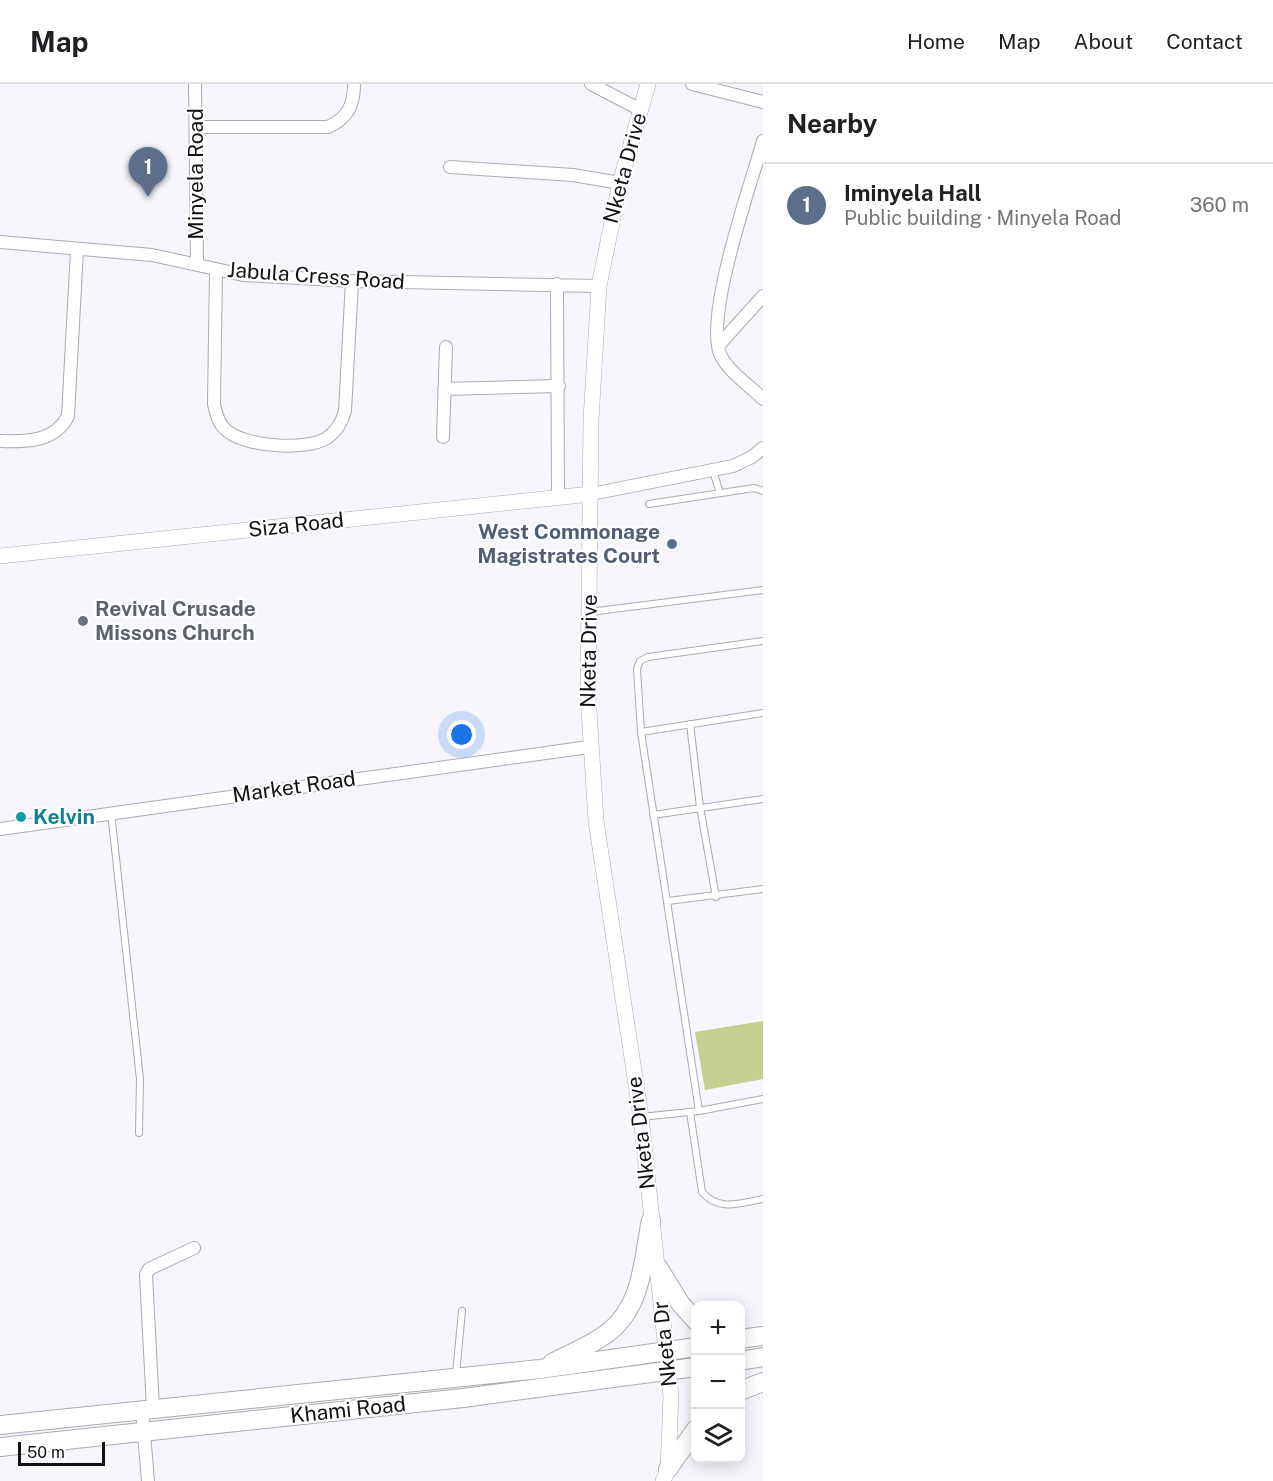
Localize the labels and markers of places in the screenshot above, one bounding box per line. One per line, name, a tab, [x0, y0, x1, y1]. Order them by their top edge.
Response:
pin: 1	[128, 147, 168, 197]
place label: West Commonage Magistrates Court	[477, 519, 660, 568]
marker: West Commonage Magistrates Court	[665, 537, 679, 551]
place label: Revival Crusade Missons Church	[95, 596, 256, 645]
marker: Revival Crusade Missons Church	[76, 614, 90, 628]
place label: Kelvin	[33, 804, 95, 829]
marker: Kelvin	[14, 810, 28, 824]

